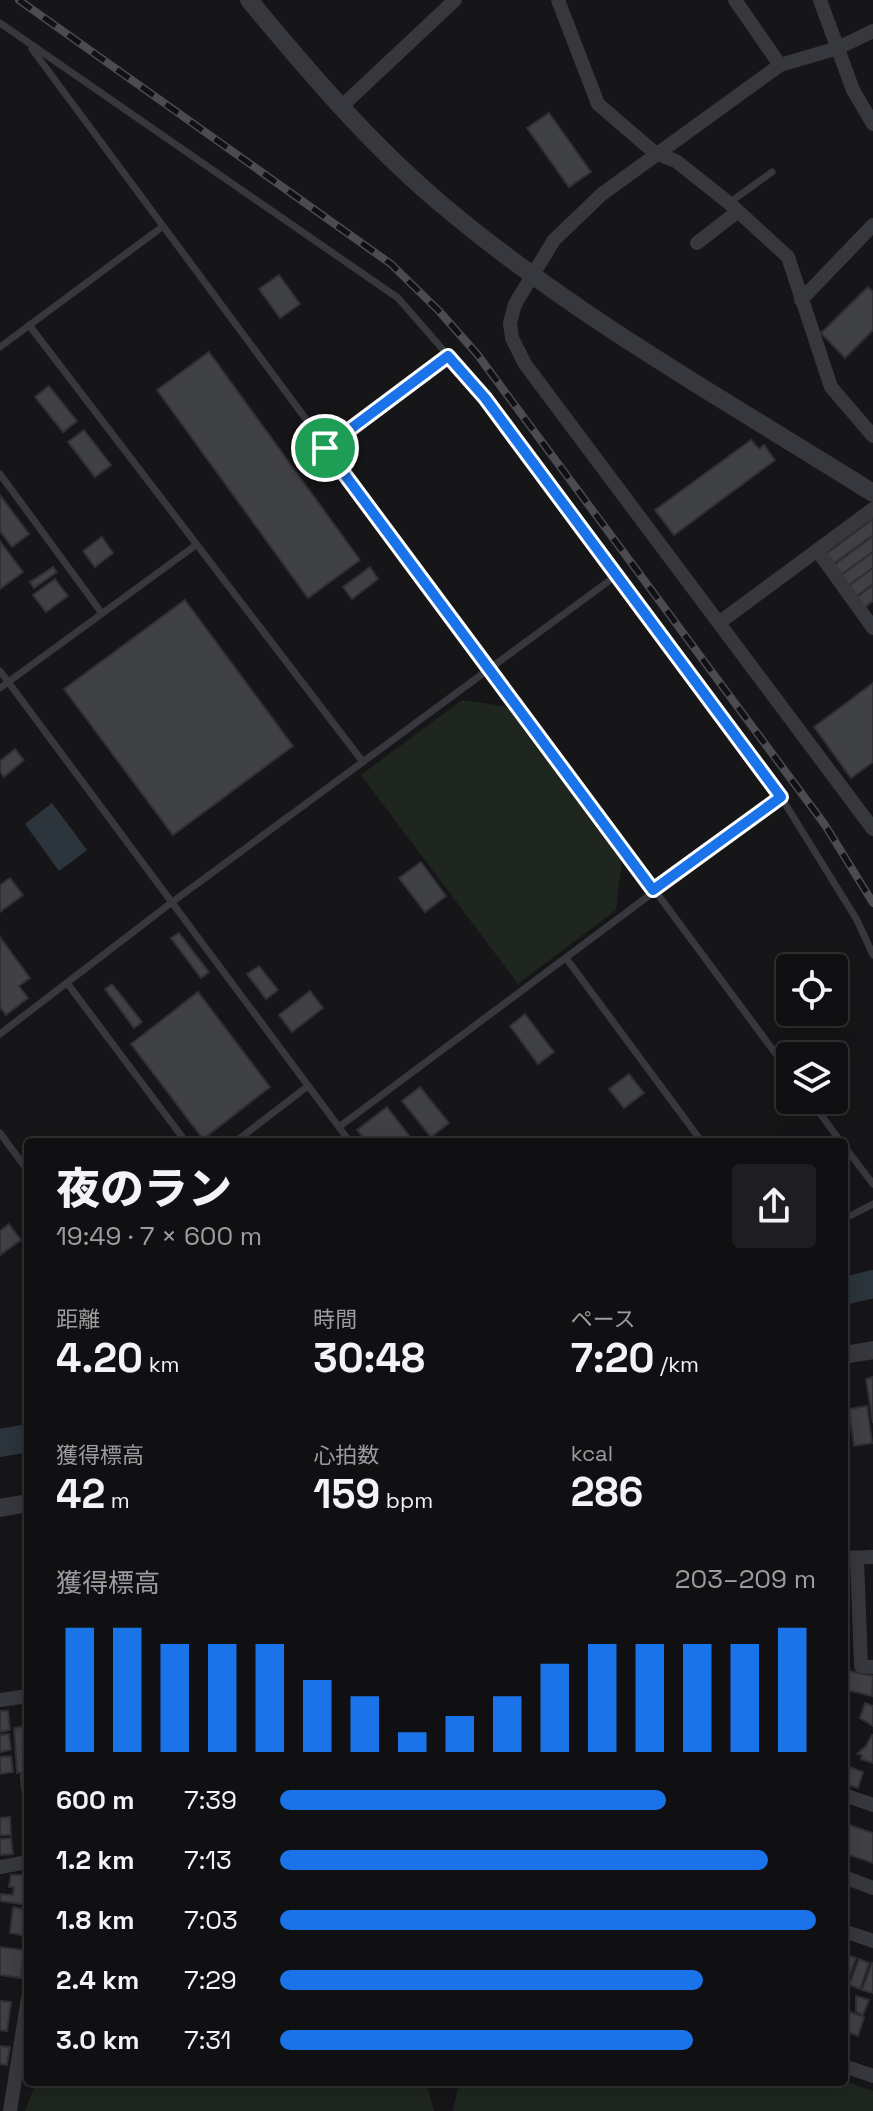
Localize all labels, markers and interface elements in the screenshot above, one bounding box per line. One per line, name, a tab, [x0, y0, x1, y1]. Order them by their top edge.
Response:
pin	[291, 414, 359, 482]
icon: arrive	[303, 426, 347, 470]
map controls	[776, 954, 848, 1114]
button: locate	[776, 954, 848, 1026]
button: layers	[776, 1042, 848, 1114]
text: 夜のラン	[56, 1161, 232, 1217]
button: share	[732, 1164, 816, 1248]
text: 19:49 · 7 × 600 m	[56, 1219, 262, 1253]
text: 距離	[56, 1305, 100, 1333]
text: 時間	[313, 1305, 357, 1333]
text: ペース	[571, 1305, 636, 1333]
text: 4.20	[56, 1333, 143, 1384]
text: 30:48	[313, 1333, 425, 1384]
text: 7:20	[571, 1333, 654, 1384]
text: km	[143, 1350, 179, 1378]
text: /km	[654, 1350, 699, 1378]
text: kcal	[571, 1439, 613, 1467]
text: 獲得標高	[56, 1441, 144, 1469]
text: 心拍数	[313, 1441, 379, 1469]
text: 286	[571, 1467, 643, 1518]
text: 42	[56, 1469, 105, 1520]
text: 159	[313, 1469, 380, 1520]
text: m	[105, 1486, 130, 1514]
text: bpm	[380, 1486, 433, 1514]
text: 203–209 m	[675, 1562, 816, 1596]
text: 獲得標高	[56, 1566, 160, 1600]
text: 600 m	[56, 1783, 135, 1817]
text: 7:39	[184, 1783, 237, 1817]
text: 1.2 km	[56, 1843, 134, 1877]
text: 7:13	[184, 1843, 232, 1877]
text: 1.8 km	[56, 1903, 135, 1937]
text: 7:03	[184, 1903, 238, 1937]
text: 2.4 km	[56, 1963, 139, 1997]
text: 7:29	[184, 1963, 237, 1997]
text: 3.0 km	[56, 2023, 140, 2057]
text: 7:31	[184, 2023, 231, 2057]

